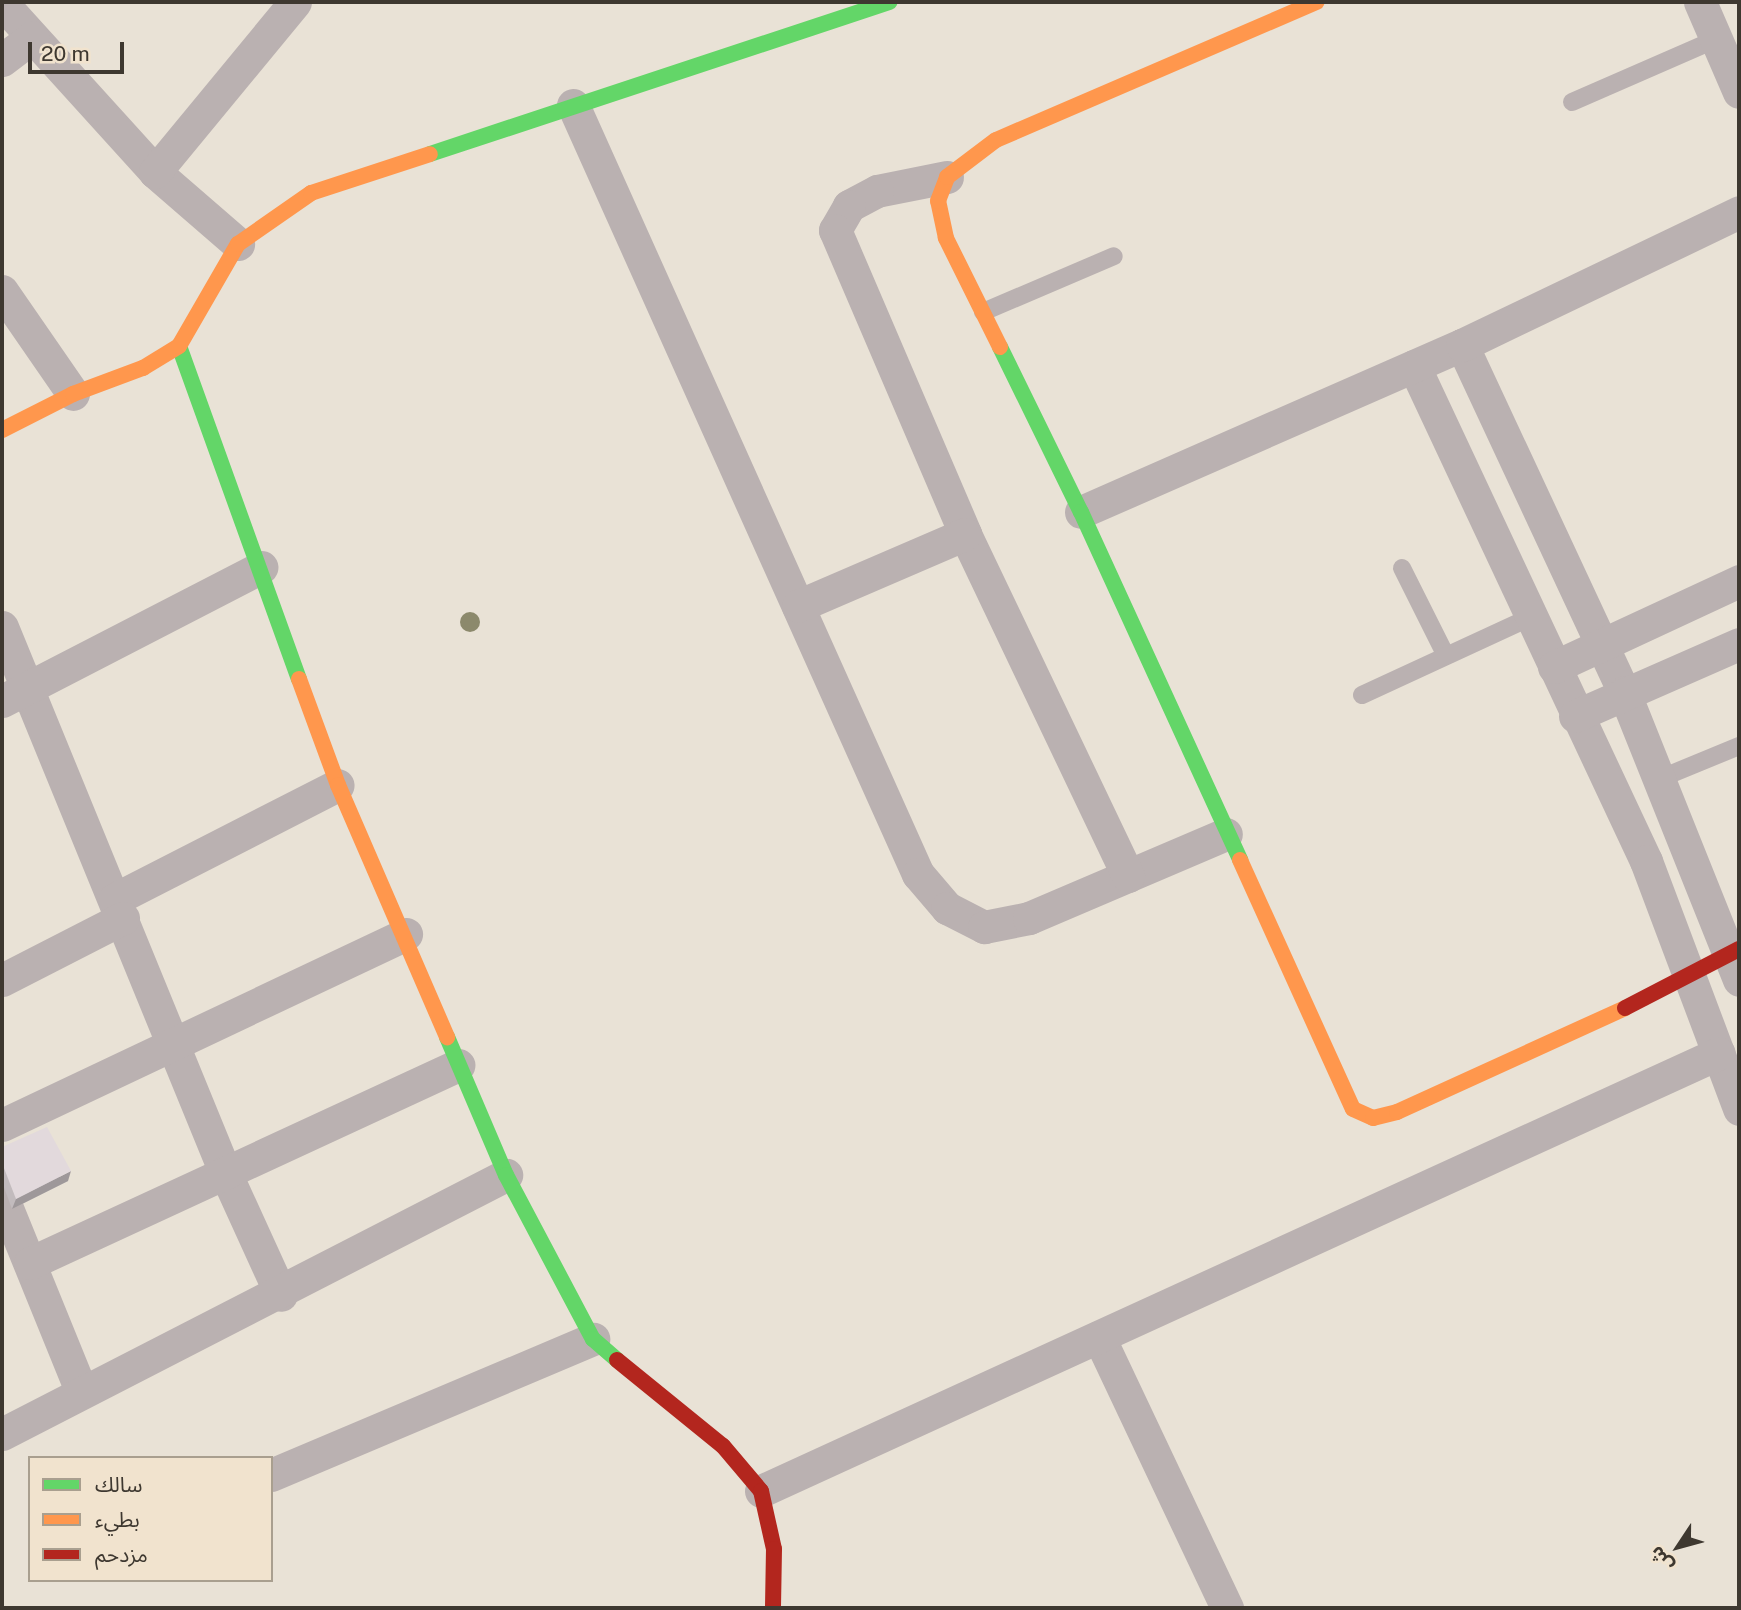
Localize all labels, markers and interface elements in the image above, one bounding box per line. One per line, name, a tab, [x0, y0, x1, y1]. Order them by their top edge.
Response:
scale bar	[32, 28, 128, 72]
text: 20 m	[41, 41, 90, 66]
legend	[28, 1456, 273, 1582]
text: سالك	[95, 1472, 142, 1497]
text: بطيء	[95, 1507, 140, 1532]
north arrow	[1643, 1512, 1713, 1582]
text: مزدحم	[95, 1542, 148, 1567]
text: ش	[1644, 1542, 1678, 1576]

